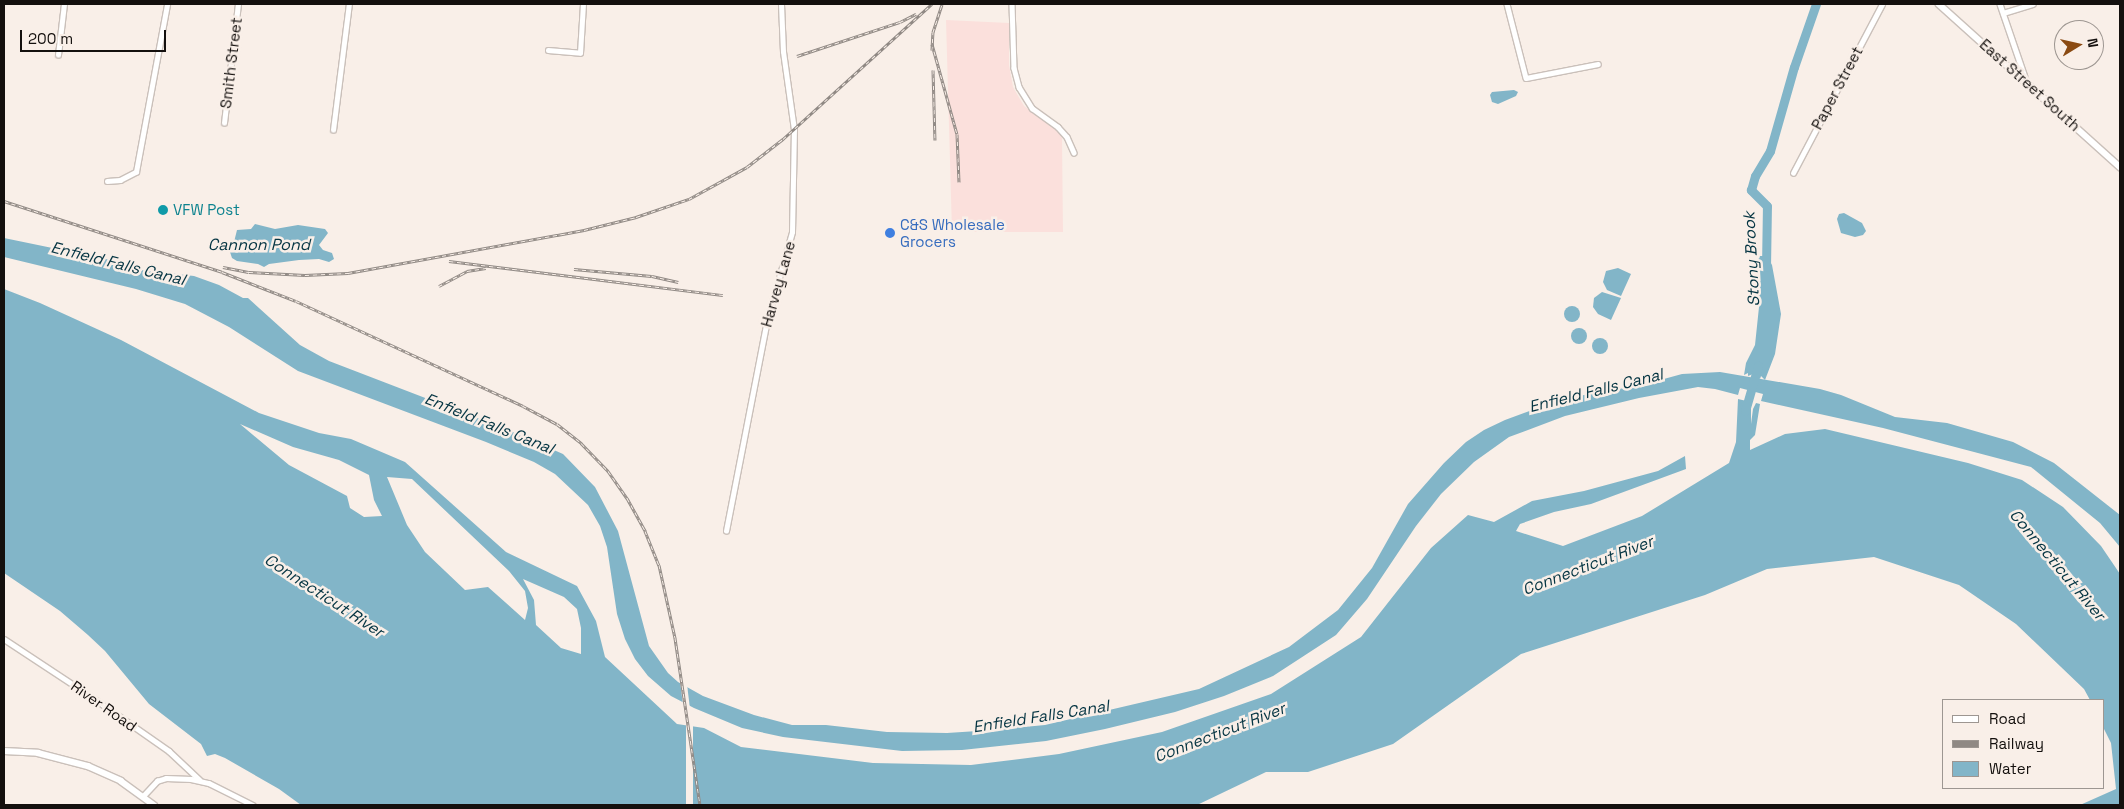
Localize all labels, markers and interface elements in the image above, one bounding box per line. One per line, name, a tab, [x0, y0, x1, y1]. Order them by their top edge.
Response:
street label: Smith Street	[216, 16, 246, 110]
scale bar	[22, 20, 169, 52]
north arrow	[2054, 20, 2104, 70]
text: 200 m	[28, 29, 73, 48]
street label: East Street South	[1976, 35, 2084, 135]
text: N	[2083, 37, 2102, 49]
street label: Paper Street	[1808, 43, 1866, 133]
place label: VFW Post	[173, 201, 240, 219]
marker: VFW Post	[157, 204, 169, 216]
water label: Stony Brook	[1740, 211, 1764, 307]
place label: C&S Wholesale Grocers	[900, 215, 1005, 250]
marker: C&S Wholesale Grocers	[884, 227, 896, 239]
water label: Cannon Pond	[208, 235, 310, 255]
water label: Enfield Falls Canal	[49, 238, 187, 290]
street label: Harvey Lane	[757, 239, 799, 329]
water label: Enfield Falls Canal	[1527, 365, 1665, 417]
water label: Enfield Falls Canal	[422, 389, 556, 459]
water label: Connecticut River	[2005, 506, 2109, 624]
water label: Connecticut River	[1520, 532, 1656, 600]
water label: Connecticut River	[261, 550, 387, 642]
street label: River Road	[68, 677, 140, 735]
water label: Enfield Falls Canal	[972, 697, 1110, 737]
water label: Connecticut River	[1152, 699, 1288, 767]
legend	[1942, 699, 2104, 789]
text: Road	[1989, 709, 2026, 728]
text: Railway	[1989, 734, 2044, 753]
text: Water	[1989, 759, 2031, 778]

